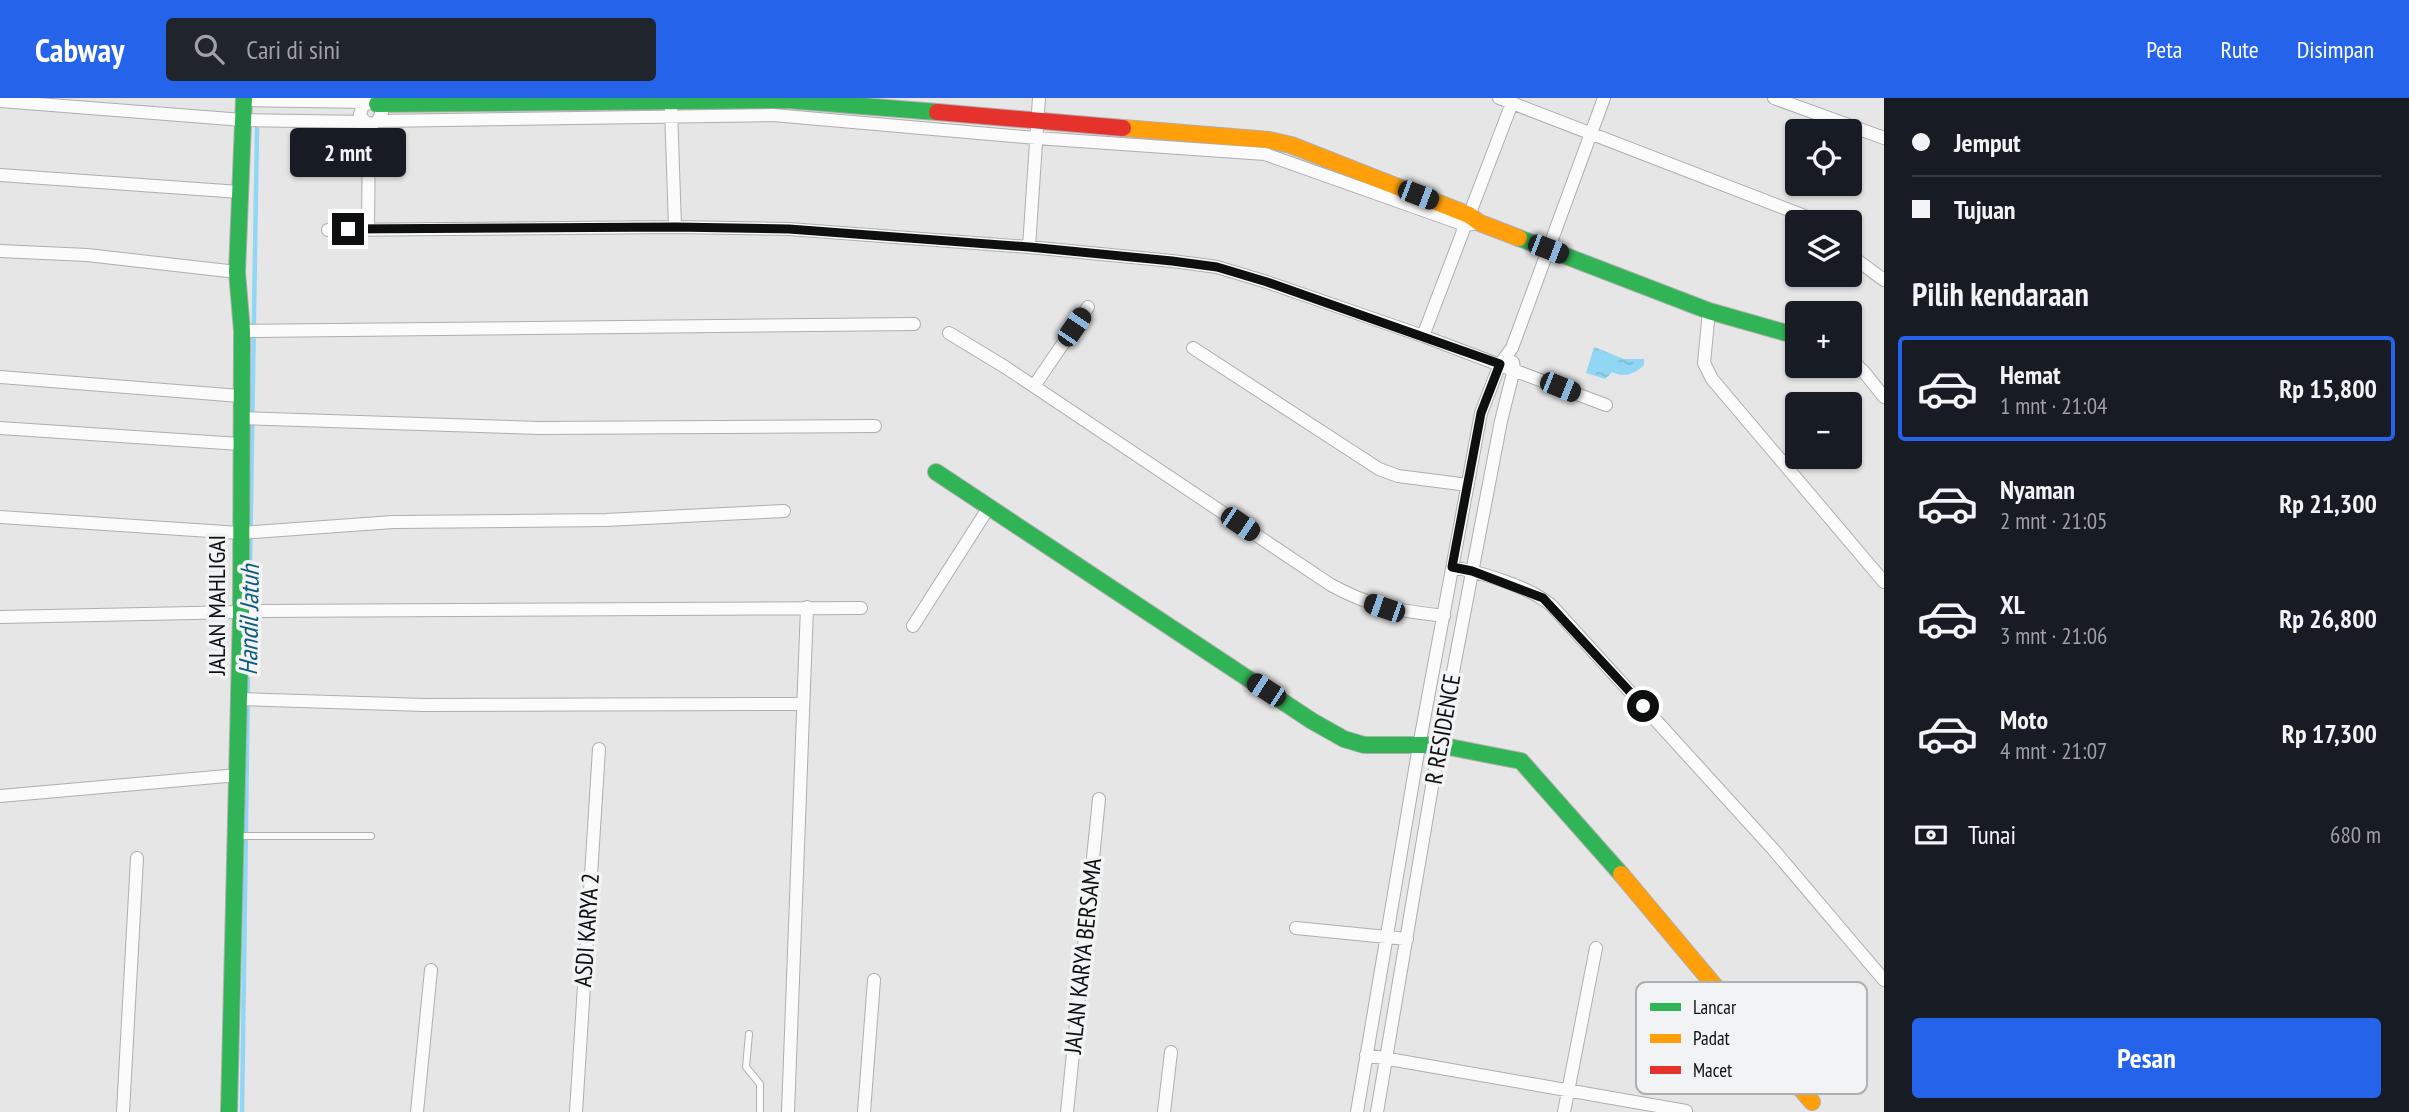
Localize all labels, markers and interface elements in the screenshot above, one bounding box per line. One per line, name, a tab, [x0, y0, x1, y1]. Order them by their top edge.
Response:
search box	[166, 18, 656, 81]
text: Cabway	[35, 28, 124, 71]
icon: search	[190, 30, 228, 68]
text: Cari di sini	[246, 33, 341, 66]
text: Peta	[2146, 34, 2182, 65]
text: Rute	[2220, 34, 2259, 65]
text: Disimpan	[2297, 34, 2374, 65]
map controls	[1785, 119, 1862, 469]
button: locate	[1785, 119, 1862, 196]
text: Jemput	[1954, 126, 2021, 159]
callout: 2 mnt	[290, 128, 406, 176]
text: 2 mnt	[324, 138, 372, 167]
car	[1395, 178, 1442, 212]
text: Tujuan	[1954, 193, 2016, 226]
button: layers	[1785, 210, 1862, 287]
route end	[332, 213, 364, 245]
car	[1525, 232, 1572, 266]
text: Pilih kendaraan	[1912, 273, 2089, 315]
button: +	[1785, 301, 1862, 378]
car	[1054, 304, 1095, 350]
icon: car	[1916, 357, 1979, 420]
text: Hemat	[2000, 358, 2061, 391]
car	[1537, 369, 1584, 405]
text: Rp 15,800	[2279, 372, 2377, 405]
text: 1 mnt · 21:04	[2000, 391, 2107, 420]
button: −	[1785, 392, 1862, 469]
icon: car	[1916, 472, 1979, 535]
text: Nyaman	[2000, 473, 2075, 506]
text: Rp 21,300	[2279, 487, 2377, 520]
car	[1217, 504, 1264, 544]
text: 2 mnt · 21:05	[2000, 506, 2107, 535]
street label: JALAN MAHLIGAI	[201, 535, 232, 676]
water label: Handil Jatuh	[231, 563, 266, 676]
icon: car	[1916, 587, 1979, 650]
text: XL	[2000, 588, 2025, 621]
car	[1361, 591, 1408, 625]
text: Rp 26,800	[2279, 602, 2377, 635]
text: 3 mnt · 21:06	[2000, 621, 2107, 650]
car	[1243, 670, 1290, 710]
street label: R RESIDENCE	[1418, 671, 1467, 786]
route start	[1627, 690, 1659, 722]
icon: car	[1916, 702, 1979, 765]
text: Moto	[2000, 703, 2048, 736]
text: Rp 17,300	[2282, 717, 2377, 750]
text: 4 mnt · 21:07	[2000, 736, 2107, 765]
icon: cash	[1912, 816, 1950, 854]
text: Tunai	[1968, 818, 2016, 851]
text: 680 m	[2330, 820, 2381, 849]
street label: JALAN KARYA BERSAMA	[1057, 856, 1108, 1056]
street label: ASDI KARYA 2	[567, 872, 606, 988]
legend	[1636, 982, 1867, 1094]
text: Lancar	[1693, 995, 1737, 1019]
button: Pesan	[1912, 1018, 2381, 1098]
text: Padat	[1693, 1026, 1730, 1050]
text: Macet	[1693, 1058, 1733, 1082]

